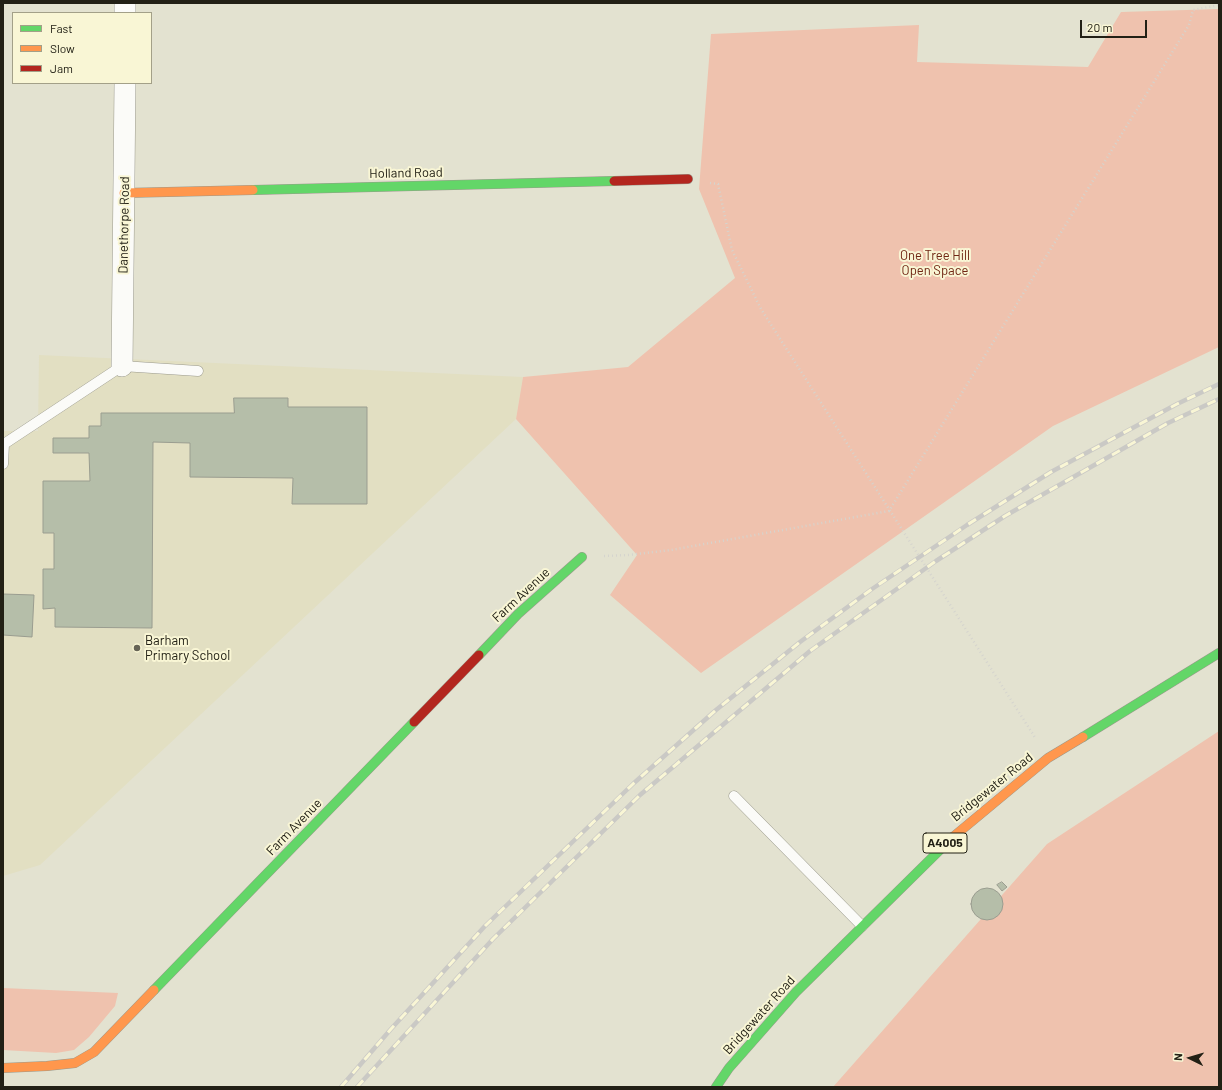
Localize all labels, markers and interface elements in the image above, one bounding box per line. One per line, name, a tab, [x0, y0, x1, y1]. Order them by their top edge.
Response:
legend	[12, 12, 152, 84]
scale bar	[1082, 12, 1149, 38]
text: 20 m	[1087, 20, 1113, 34]
text: Fast	[50, 21, 73, 35]
text: Slow	[50, 41, 75, 55]
text: Jam	[50, 61, 73, 75]
street label: Holland Road	[369, 165, 443, 181]
street label: Danethorpe Road	[115, 176, 133, 274]
park label: One Tree Hill Open Space	[900, 248, 970, 279]
street label: Farm Avenue	[489, 564, 553, 626]
place label: Barham Primary School	[145, 633, 230, 664]
marker: Barham Primary School	[132, 643, 142, 653]
street label: Bridgewater Road	[948, 749, 1036, 825]
street label: Farm Avenue	[263, 795, 325, 859]
road number: A4005	[923, 833, 967, 853]
street label: Bridgewater Road	[720, 972, 798, 1058]
north arrow	[1170, 1038, 1210, 1078]
text: N	[1171, 1053, 1184, 1061]

